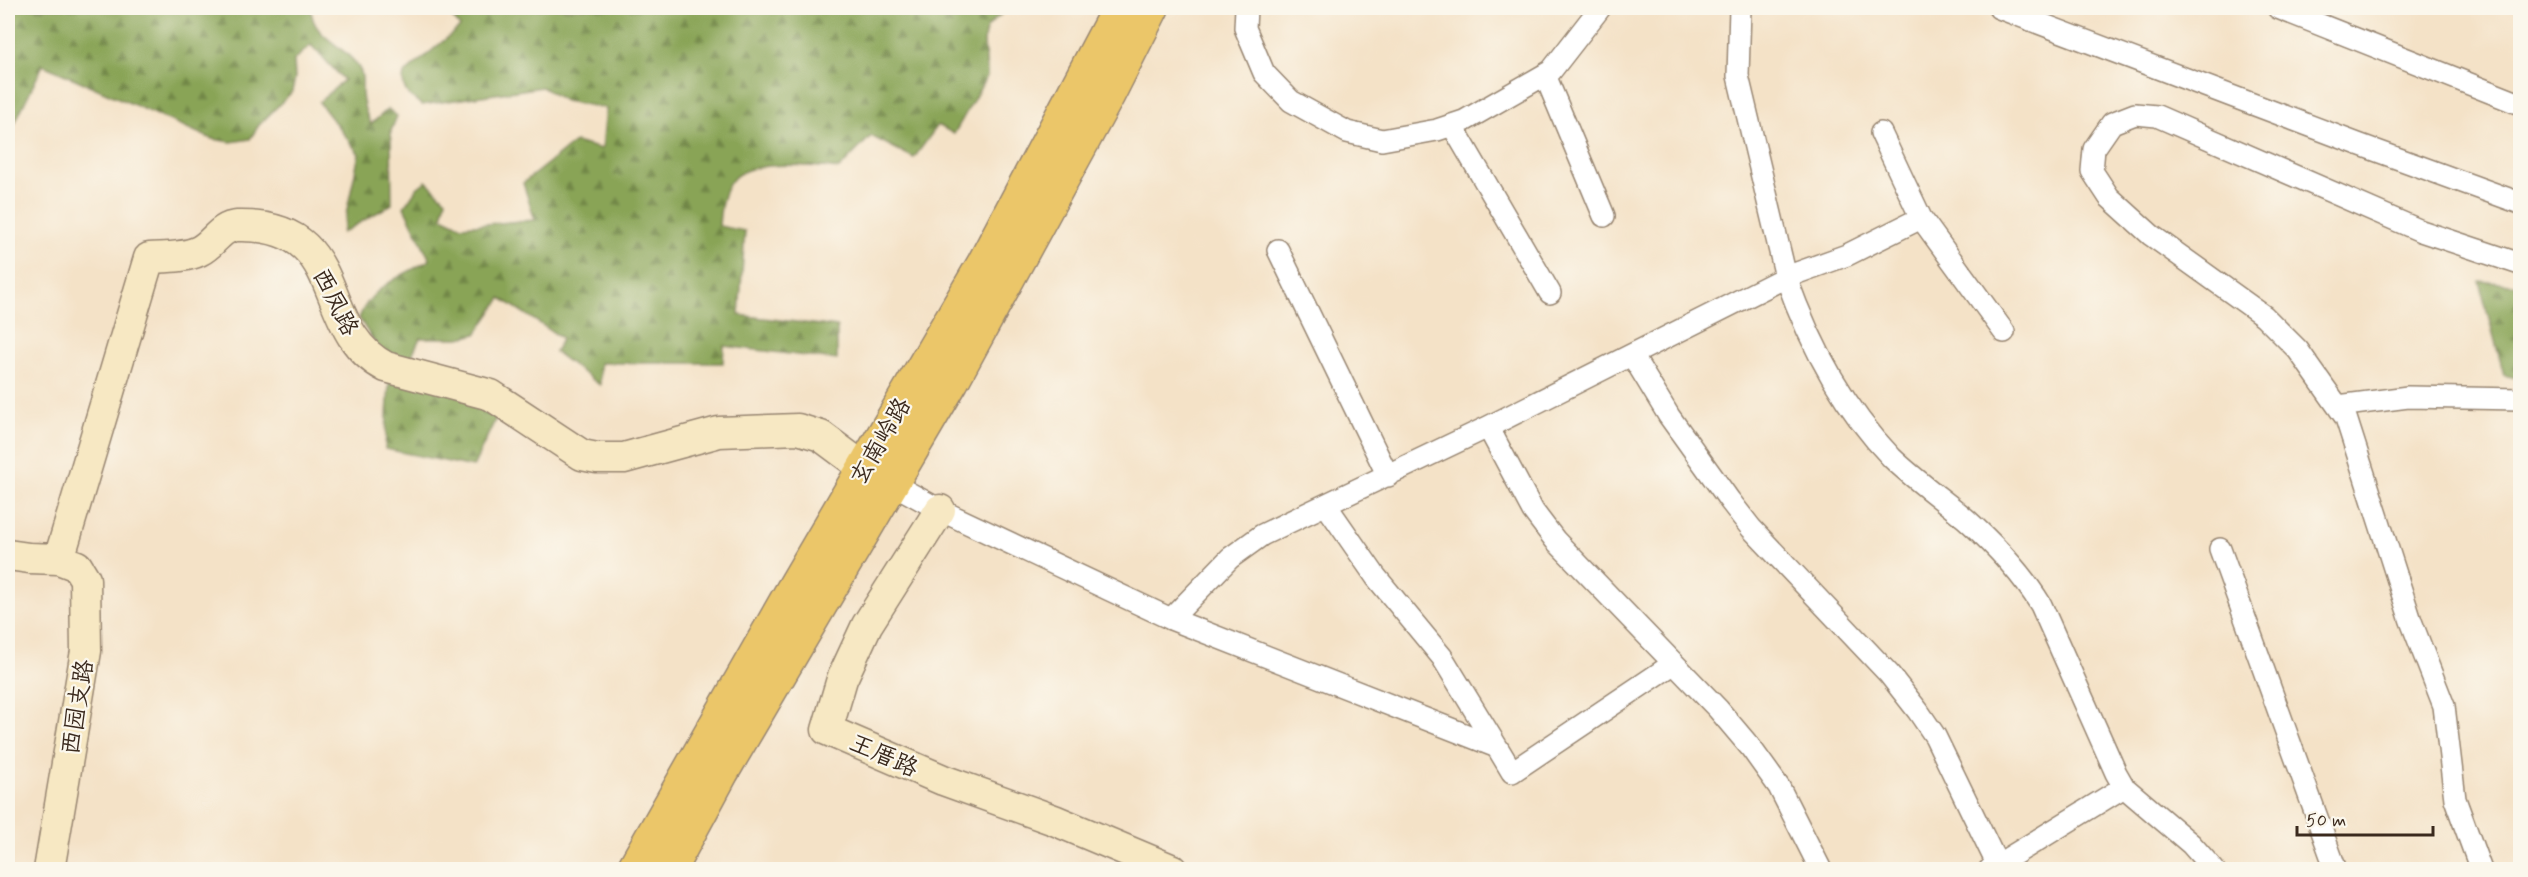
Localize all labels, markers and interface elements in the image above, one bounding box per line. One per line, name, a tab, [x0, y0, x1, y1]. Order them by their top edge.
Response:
street label: 西凤路	[305, 264, 365, 342]
street label: 玄南岭路	[844, 392, 919, 491]
street label: 西园支路	[56, 657, 101, 757]
street label: 王厝路	[844, 728, 923, 785]
scale bar	[2297, 799, 2434, 837]
text: 50 m	[2306, 809, 2346, 833]

